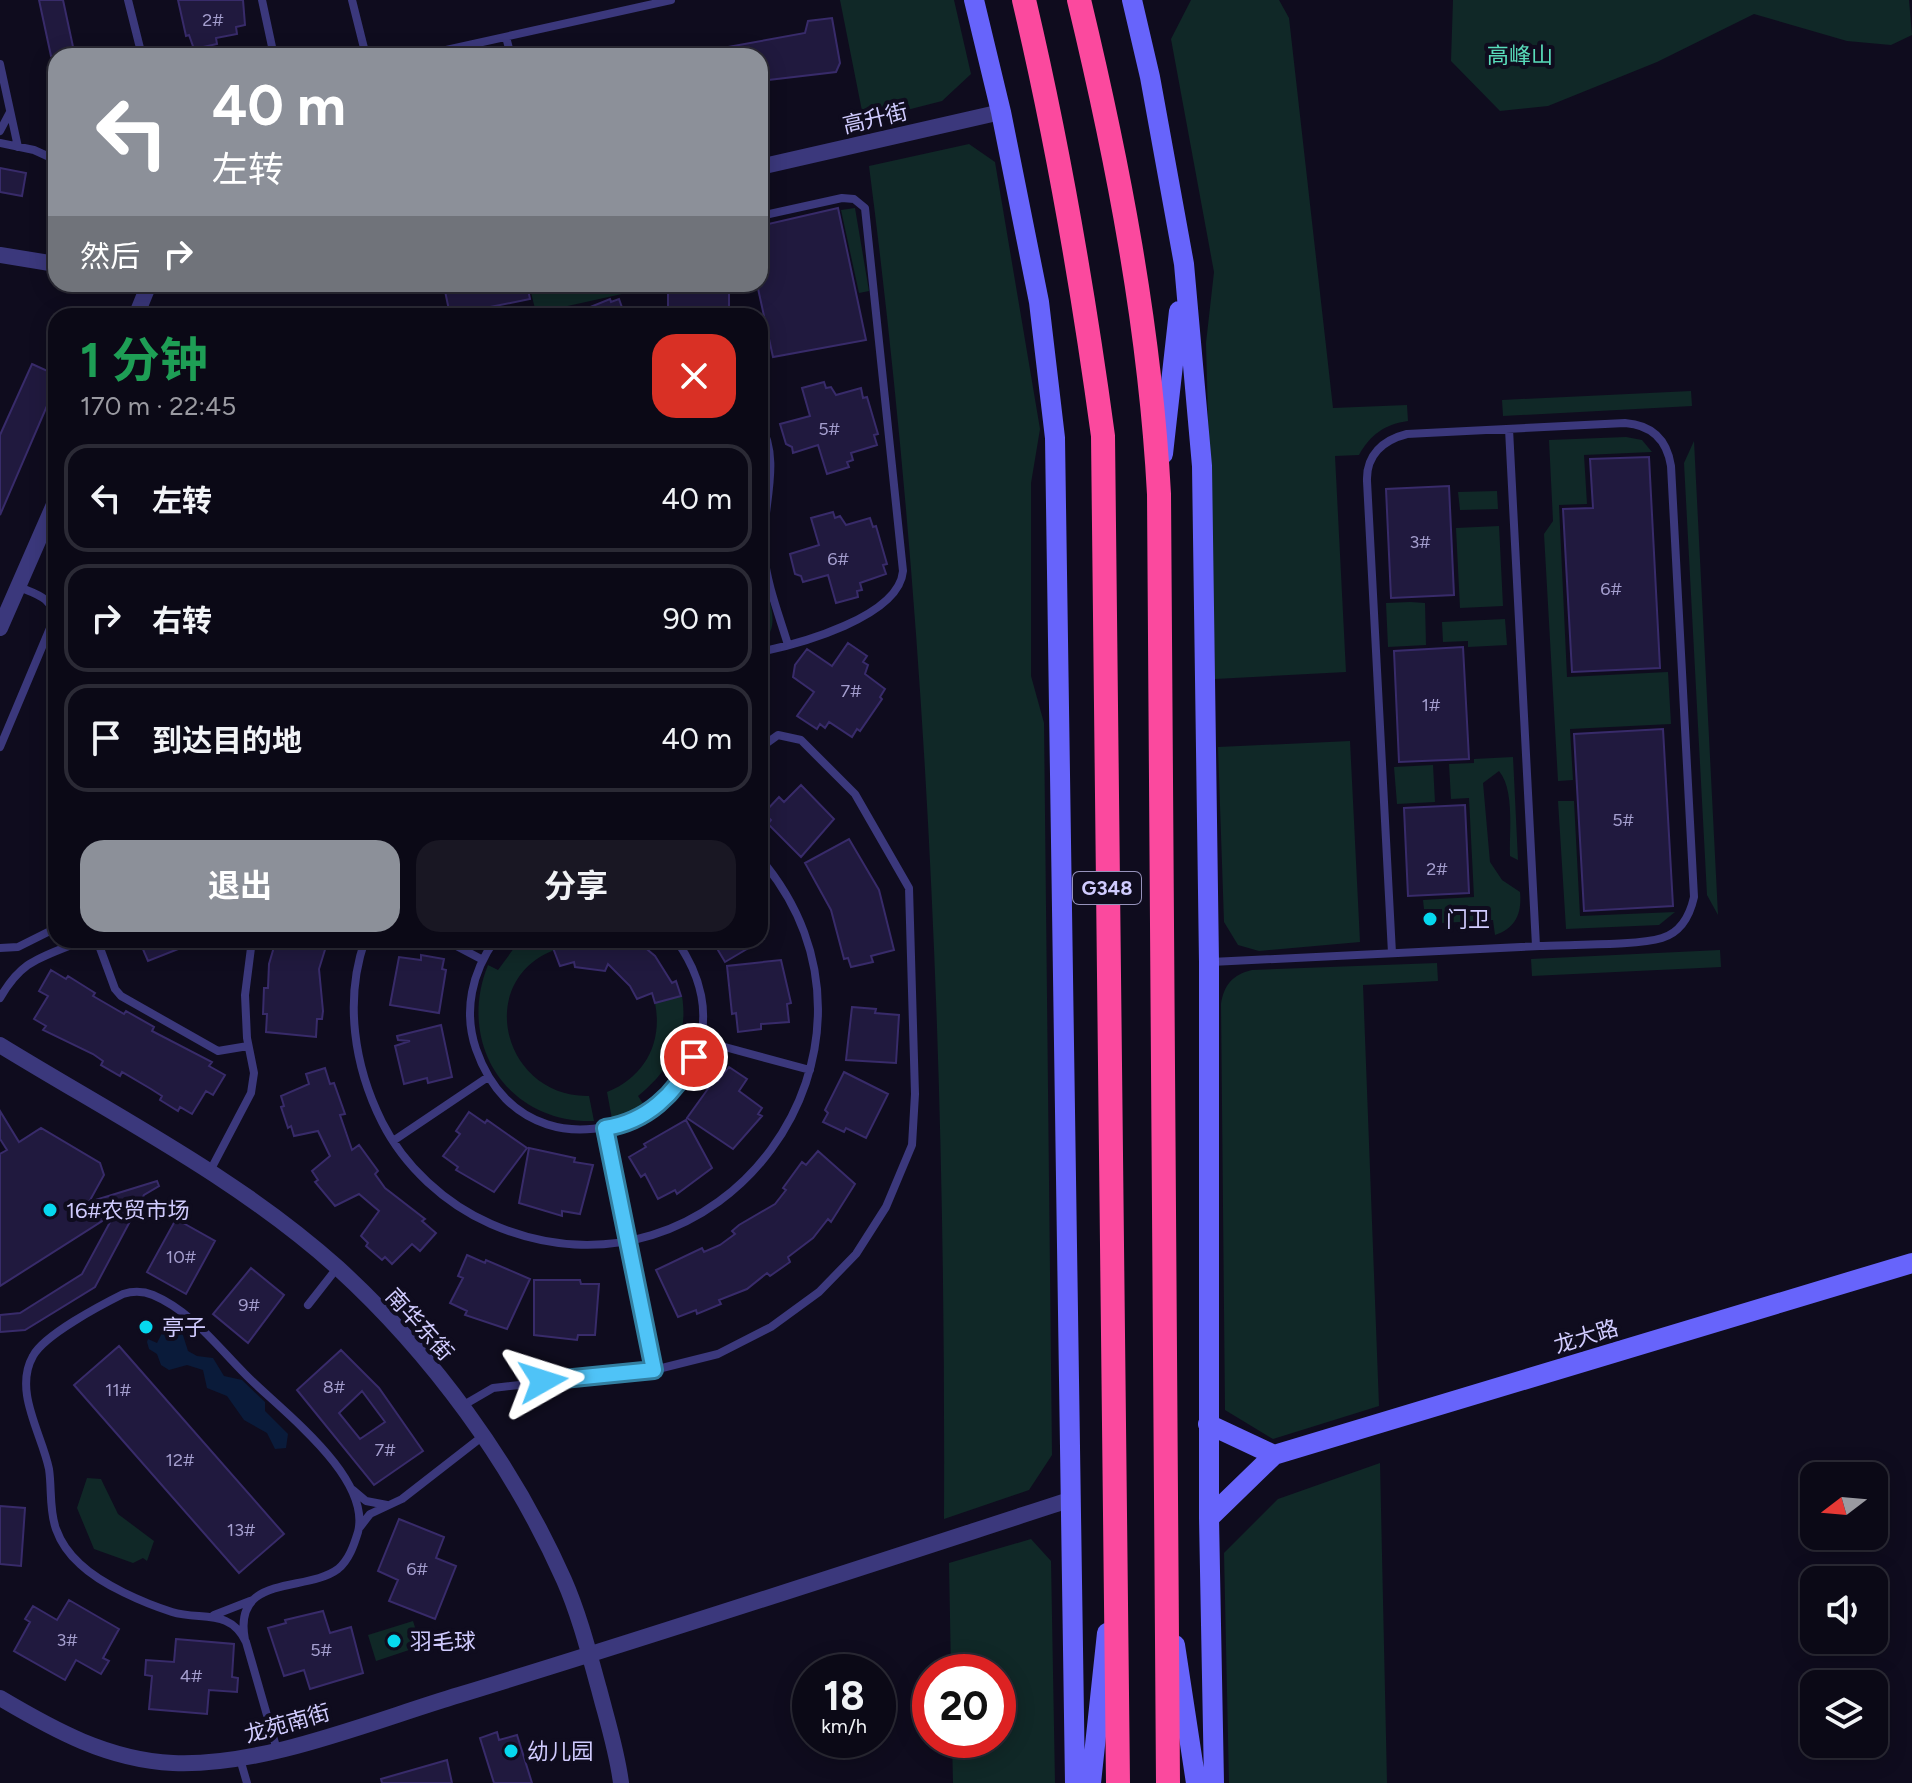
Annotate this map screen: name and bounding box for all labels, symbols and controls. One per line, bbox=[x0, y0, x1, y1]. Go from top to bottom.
house number: 2# bbox=[202, 9, 224, 31]
park label: 高峰山 bbox=[1487, 42, 1553, 69]
text: 40 m bbox=[212, 72, 346, 139]
icon: left bbox=[80, 80, 184, 184]
street label: 高升街 bbox=[840, 98, 910, 139]
text: 左转 bbox=[212, 148, 284, 191]
icon: right bbox=[156, 232, 200, 276]
text: 然后 bbox=[80, 238, 140, 275]
text: 1 分钟 bbox=[80, 331, 208, 389]
button: close bbox=[652, 334, 736, 418]
text: 170 m · 22:45 bbox=[80, 390, 236, 422]
house number: 5# bbox=[818, 418, 841, 440]
icon: left bbox=[84, 476, 128, 520]
text: 40 m bbox=[661, 480, 732, 517]
text: 左转 bbox=[152, 482, 212, 519]
house number: 3# bbox=[1409, 531, 1431, 553]
house number: 6# bbox=[827, 548, 849, 570]
house number: 6# bbox=[1600, 578, 1622, 600]
icon: right bbox=[84, 596, 128, 640]
text: 90 m bbox=[663, 600, 732, 637]
text: 右转 bbox=[152, 602, 212, 639]
house number: 7# bbox=[841, 680, 862, 702]
house number: 1# bbox=[1422, 694, 1441, 716]
icon: arrive bbox=[84, 716, 128, 760]
text: 40 m bbox=[661, 720, 732, 757]
text: 到达目的地 bbox=[152, 722, 302, 759]
house number: 5# bbox=[1612, 809, 1635, 831]
button: 退出 bbox=[80, 840, 400, 932]
button: 分享 bbox=[416, 840, 736, 932]
house number: 2# bbox=[1426, 858, 1448, 880]
road number: G348 bbox=[1073, 872, 1141, 904]
place label: 门卫 bbox=[1446, 906, 1490, 933]
marker: 门卫 bbox=[1421, 910, 1439, 928]
pin bbox=[660, 1023, 728, 1091]
icon: arrive bbox=[672, 1035, 716, 1079]
place label: 16#农贸市场 bbox=[66, 1197, 189, 1224]
marker: 16#农贸市场 bbox=[41, 1201, 59, 1219]
house number: 10# bbox=[166, 1246, 197, 1268]
street label: 南华东街 bbox=[380, 1283, 459, 1366]
house number: 9# bbox=[238, 1294, 260, 1316]
place label: 亭子 bbox=[162, 1314, 206, 1341]
street label: 龙大路 bbox=[1551, 1314, 1622, 1359]
marker: 亭子 bbox=[137, 1318, 155, 1336]
position arrow bbox=[501, 1339, 585, 1423]
house number: 8# bbox=[323, 1376, 346, 1398]
house number: 11# bbox=[105, 1379, 132, 1401]
house number: 7# bbox=[375, 1439, 396, 1461]
house number: 12# bbox=[166, 1449, 195, 1471]
north arrow bbox=[1800, 1462, 1888, 1550]
map controls bbox=[1800, 1462, 1888, 1758]
house number: 13# bbox=[227, 1519, 256, 1541]
house number: 6# bbox=[406, 1558, 428, 1580]
button: sound bbox=[1800, 1566, 1888, 1654]
place label: 羽毛球 bbox=[410, 1628, 476, 1655]
house number: 3# bbox=[56, 1629, 78, 1651]
marker: 羽毛球 bbox=[385, 1632, 403, 1650]
house number: 5# bbox=[310, 1639, 333, 1661]
speed limit sign: 20 bbox=[912, 1654, 1016, 1758]
house number: 4# bbox=[180, 1665, 203, 1687]
button: layers bbox=[1800, 1670, 1888, 1758]
text: 18 bbox=[823, 1672, 865, 1720]
street label: 龙苑南街 bbox=[241, 1698, 333, 1749]
text: km/h bbox=[821, 1714, 867, 1738]
place label: 幼儿园 bbox=[527, 1738, 593, 1765]
marker: 幼儿园 bbox=[502, 1742, 520, 1760]

